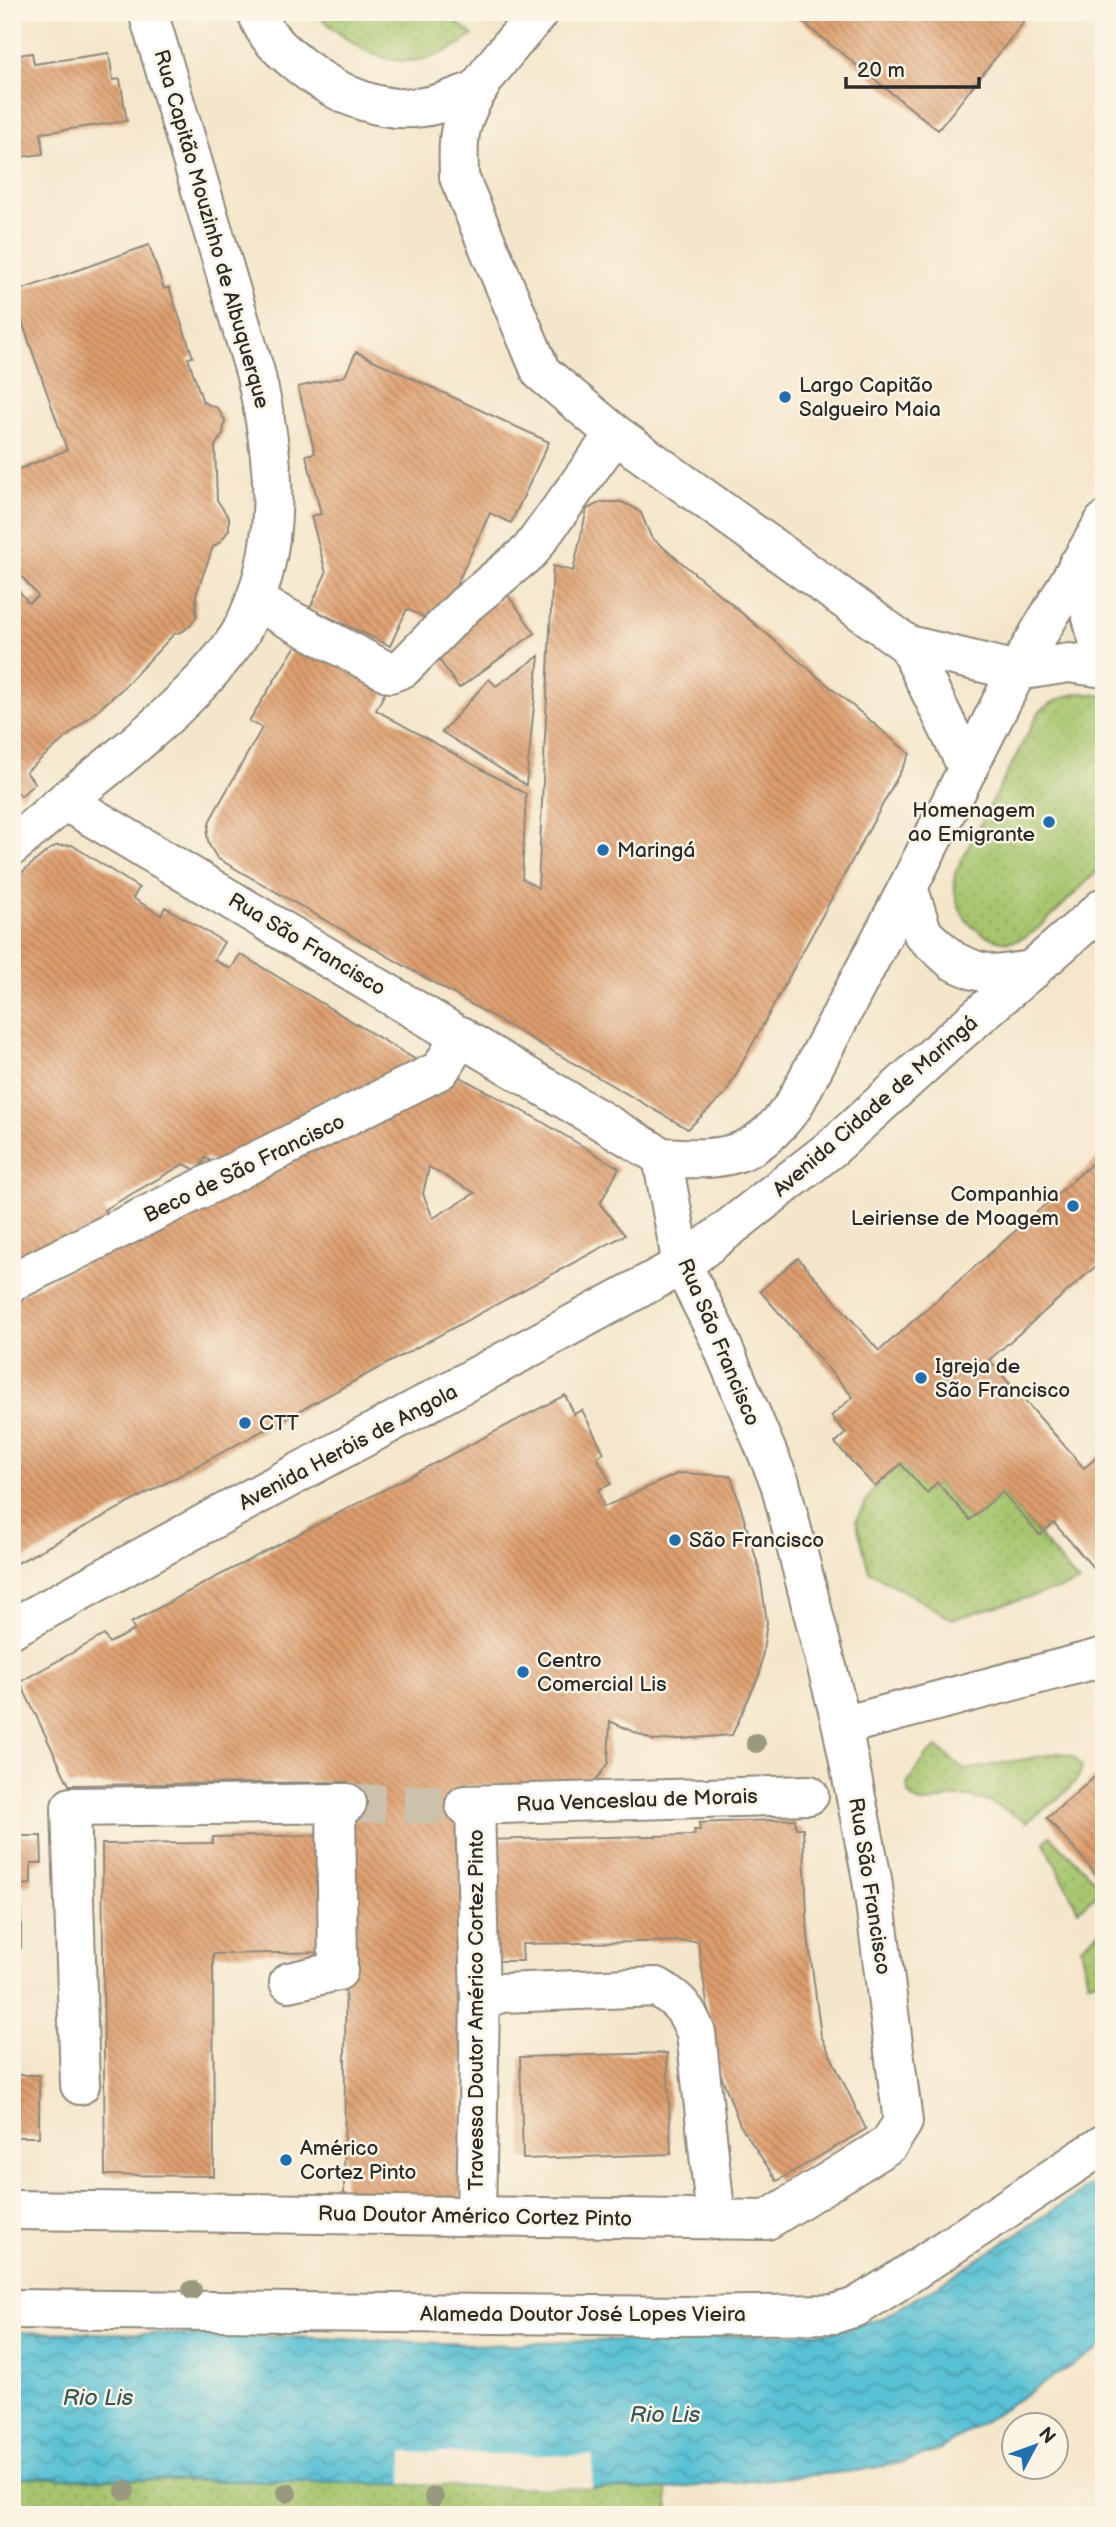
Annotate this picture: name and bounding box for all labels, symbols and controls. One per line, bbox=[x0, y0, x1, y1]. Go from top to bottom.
scale bar bbox=[846, 46, 979, 90]
street label: Rua Capitão Mouzinho de Albuquerque bbox=[148, 47, 275, 411]
text: 20 m bbox=[857, 58, 905, 83]
place label: Largo Capitão Salgueiro Maia bbox=[799, 373, 941, 422]
marker: Largo Capitão Salgueiro Maia bbox=[777, 389, 793, 405]
place label: Homenagem ao Emigrante bbox=[908, 798, 1035, 847]
marker: Homenagem ao Emigrante bbox=[1041, 814, 1057, 830]
place label: Maringá bbox=[617, 838, 695, 863]
marker: Maringá bbox=[595, 842, 611, 858]
street label: Rua São Francisco bbox=[224, 888, 390, 1001]
street label: Avenida Cidade de Maringá bbox=[768, 1011, 983, 1202]
street label: Beco de São Francisco bbox=[140, 1109, 349, 1228]
place label: Companhia Leiriense de Moagem bbox=[851, 1182, 1059, 1231]
marker: Companhia Leiriense de Moagem bbox=[1065, 1198, 1081, 1214]
street label: Rua São Francisco bbox=[672, 1255, 765, 1430]
place label: Igreja de São Francisco bbox=[935, 1354, 1070, 1403]
marker: Igreja de São Francisco bbox=[913, 1370, 929, 1386]
street label: Avenida Heróis de Angola bbox=[235, 1379, 462, 1516]
place label: CTT bbox=[259, 1411, 300, 1436]
marker: CTT bbox=[237, 1415, 253, 1431]
place label: São Francisco bbox=[689, 1528, 824, 1553]
marker: São Francisco bbox=[667, 1532, 683, 1548]
place label: Centro Comercial Lis bbox=[537, 1648, 667, 1697]
marker: Centro Comercial Lis bbox=[515, 1664, 531, 1680]
street label: Rua Venceslau de Morais bbox=[516, 1784, 758, 1817]
street label: Rua São Francisco bbox=[843, 1796, 896, 1977]
street label: Travessa Doutor Américo Cortez Pinto bbox=[464, 1829, 489, 2191]
place label: Américo Cortez Pinto bbox=[300, 2136, 416, 2185]
marker: Américo Cortez Pinto bbox=[278, 2152, 294, 2168]
street label: Rua Doutor Américo Cortez Pinto bbox=[318, 2201, 632, 2232]
street label: Alameda Doutor José Lopes Vieira bbox=[420, 2302, 746, 2327]
water label: Rio Lis bbox=[63, 2384, 134, 2412]
water label: Rio Lis bbox=[630, 2401, 701, 2429]
north arrow bbox=[1000, 2412, 1070, 2482]
text: N bbox=[1033, 2423, 1060, 2449]

